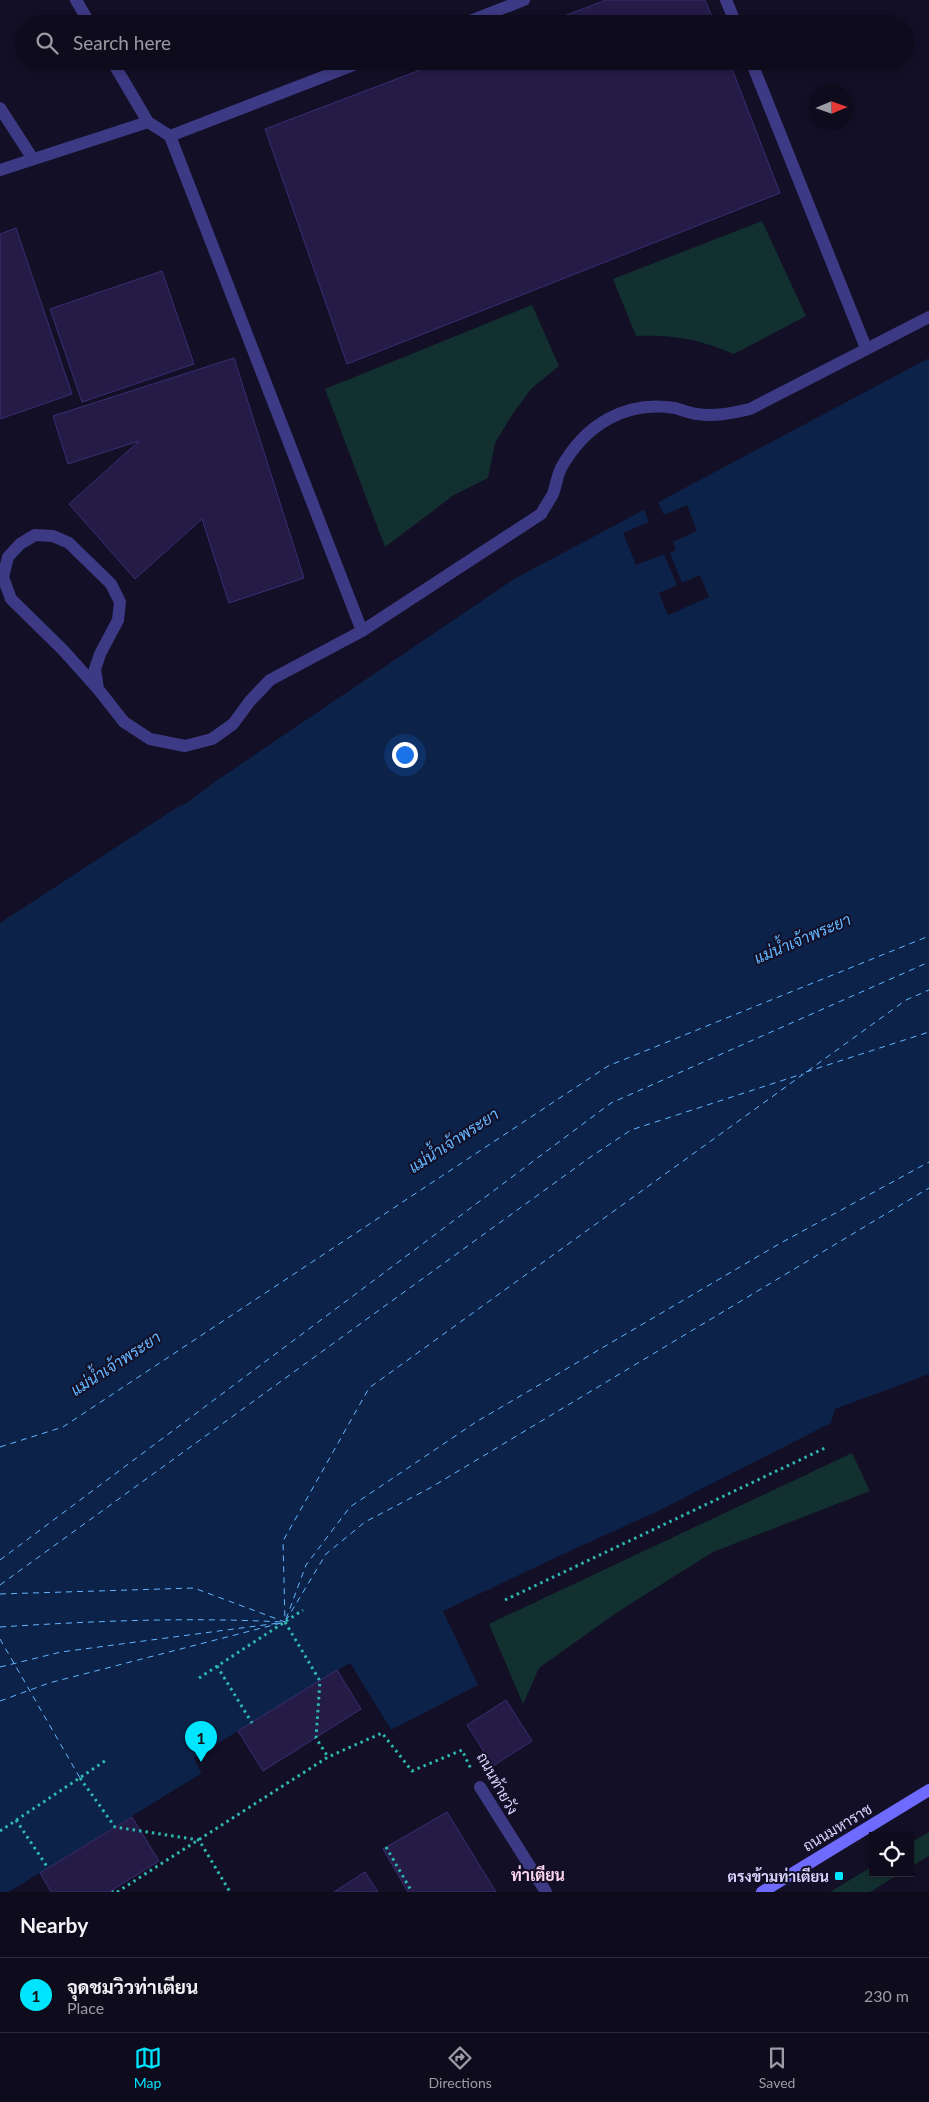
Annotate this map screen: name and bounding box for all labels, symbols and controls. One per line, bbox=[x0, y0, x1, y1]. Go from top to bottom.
search box bbox=[15, 15, 914, 70]
icon: search bbox=[33, 29, 61, 57]
text: Search here bbox=[73, 31, 171, 54]
north arrow bbox=[809, 85, 854, 130]
your location bbox=[392, 742, 418, 768]
water label: แม่น้ำเจ้าพระยา bbox=[749, 905, 854, 967]
water label: แม่น้ำเจ้าพระยา bbox=[402, 1100, 502, 1176]
water label: แม่น้ำเจ้าพระยา bbox=[64, 1323, 164, 1399]
pin: 1 bbox=[185, 1721, 217, 1762]
street label: ถนนท้ายวัง bbox=[474, 1749, 522, 1817]
street label: ถนนมหาราช bbox=[799, 1799, 875, 1855]
map controls bbox=[869, 1832, 914, 1877]
button: locate bbox=[869, 1832, 914, 1877]
district label: ท่าเตียน bbox=[511, 1865, 565, 1884]
place label: ตรงข้ามท่าเตียน bbox=[728, 1867, 829, 1885]
marker: ตรงข้ามท่าเตียน bbox=[833, 1870, 845, 1882]
text: Nearby bbox=[20, 1912, 88, 1937]
text: จุดชมวิวท่าเตียน bbox=[67, 1975, 198, 1998]
text: 1 bbox=[31, 1986, 41, 2005]
text: 230 m bbox=[864, 1986, 909, 2005]
text: Place bbox=[67, 1998, 104, 2017]
tab: Map bbox=[134, 2044, 162, 2091]
tab: Directions bbox=[429, 2044, 492, 2091]
tab: Saved bbox=[759, 2044, 795, 2091]

